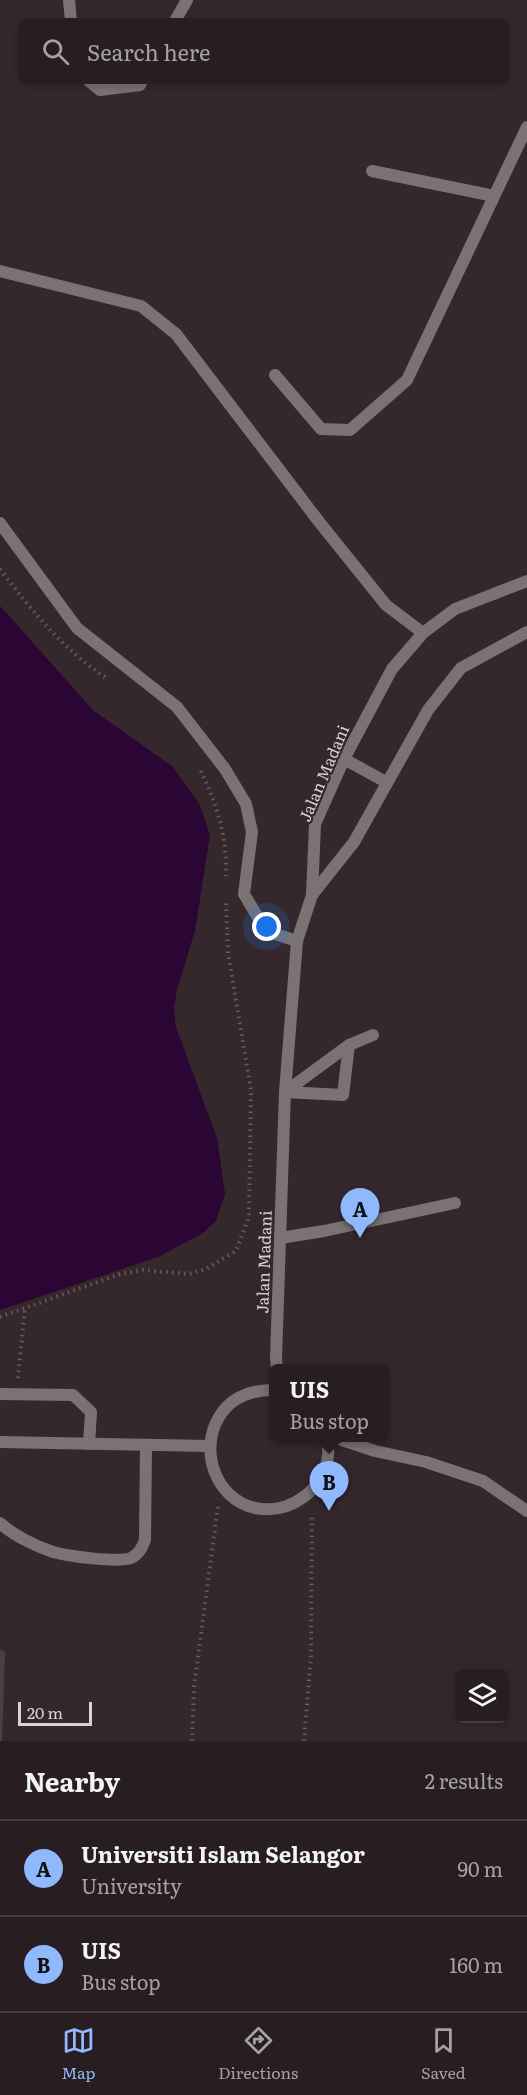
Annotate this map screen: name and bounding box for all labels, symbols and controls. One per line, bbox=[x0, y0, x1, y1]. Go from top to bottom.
search box bbox=[18, 18, 509, 84]
icon: search bbox=[39, 35, 72, 68]
text: Search here bbox=[87, 35, 210, 68]
street label: Jalan Madani bbox=[292, 721, 354, 825]
your location bbox=[252, 912, 281, 941]
pin: A bbox=[340, 1188, 380, 1238]
street label: Jalan Madani bbox=[249, 1210, 277, 1314]
popup bbox=[269, 1364, 389, 1442]
text: UIS bbox=[289, 1372, 329, 1405]
text: Bus stop bbox=[289, 1405, 369, 1435]
pin: B bbox=[310, 1462, 348, 1511]
map controls bbox=[455, 1669, 509, 1723]
button: layers bbox=[455, 1669, 509, 1723]
scale bar bbox=[18, 1699, 92, 1726]
text: 20 m bbox=[27, 1700, 63, 1724]
text: Nearby bbox=[24, 1761, 120, 1800]
text: 2 results bbox=[425, 1765, 503, 1795]
text: Universiti Islam Selangor bbox=[81, 1837, 365, 1870]
text: A bbox=[36, 1853, 51, 1883]
text: 90 m bbox=[458, 1853, 503, 1883]
text: University bbox=[81, 1870, 182, 1900]
text: UIS bbox=[81, 1933, 121, 1966]
text: B bbox=[37, 1949, 50, 1979]
text: 160 m bbox=[449, 1949, 503, 1979]
text: Bus stop bbox=[81, 1966, 161, 1996]
tab: Map bbox=[61, 2024, 95, 2084]
tab: Directions bbox=[218, 2024, 298, 2084]
tab: Saved bbox=[421, 2024, 466, 2084]

